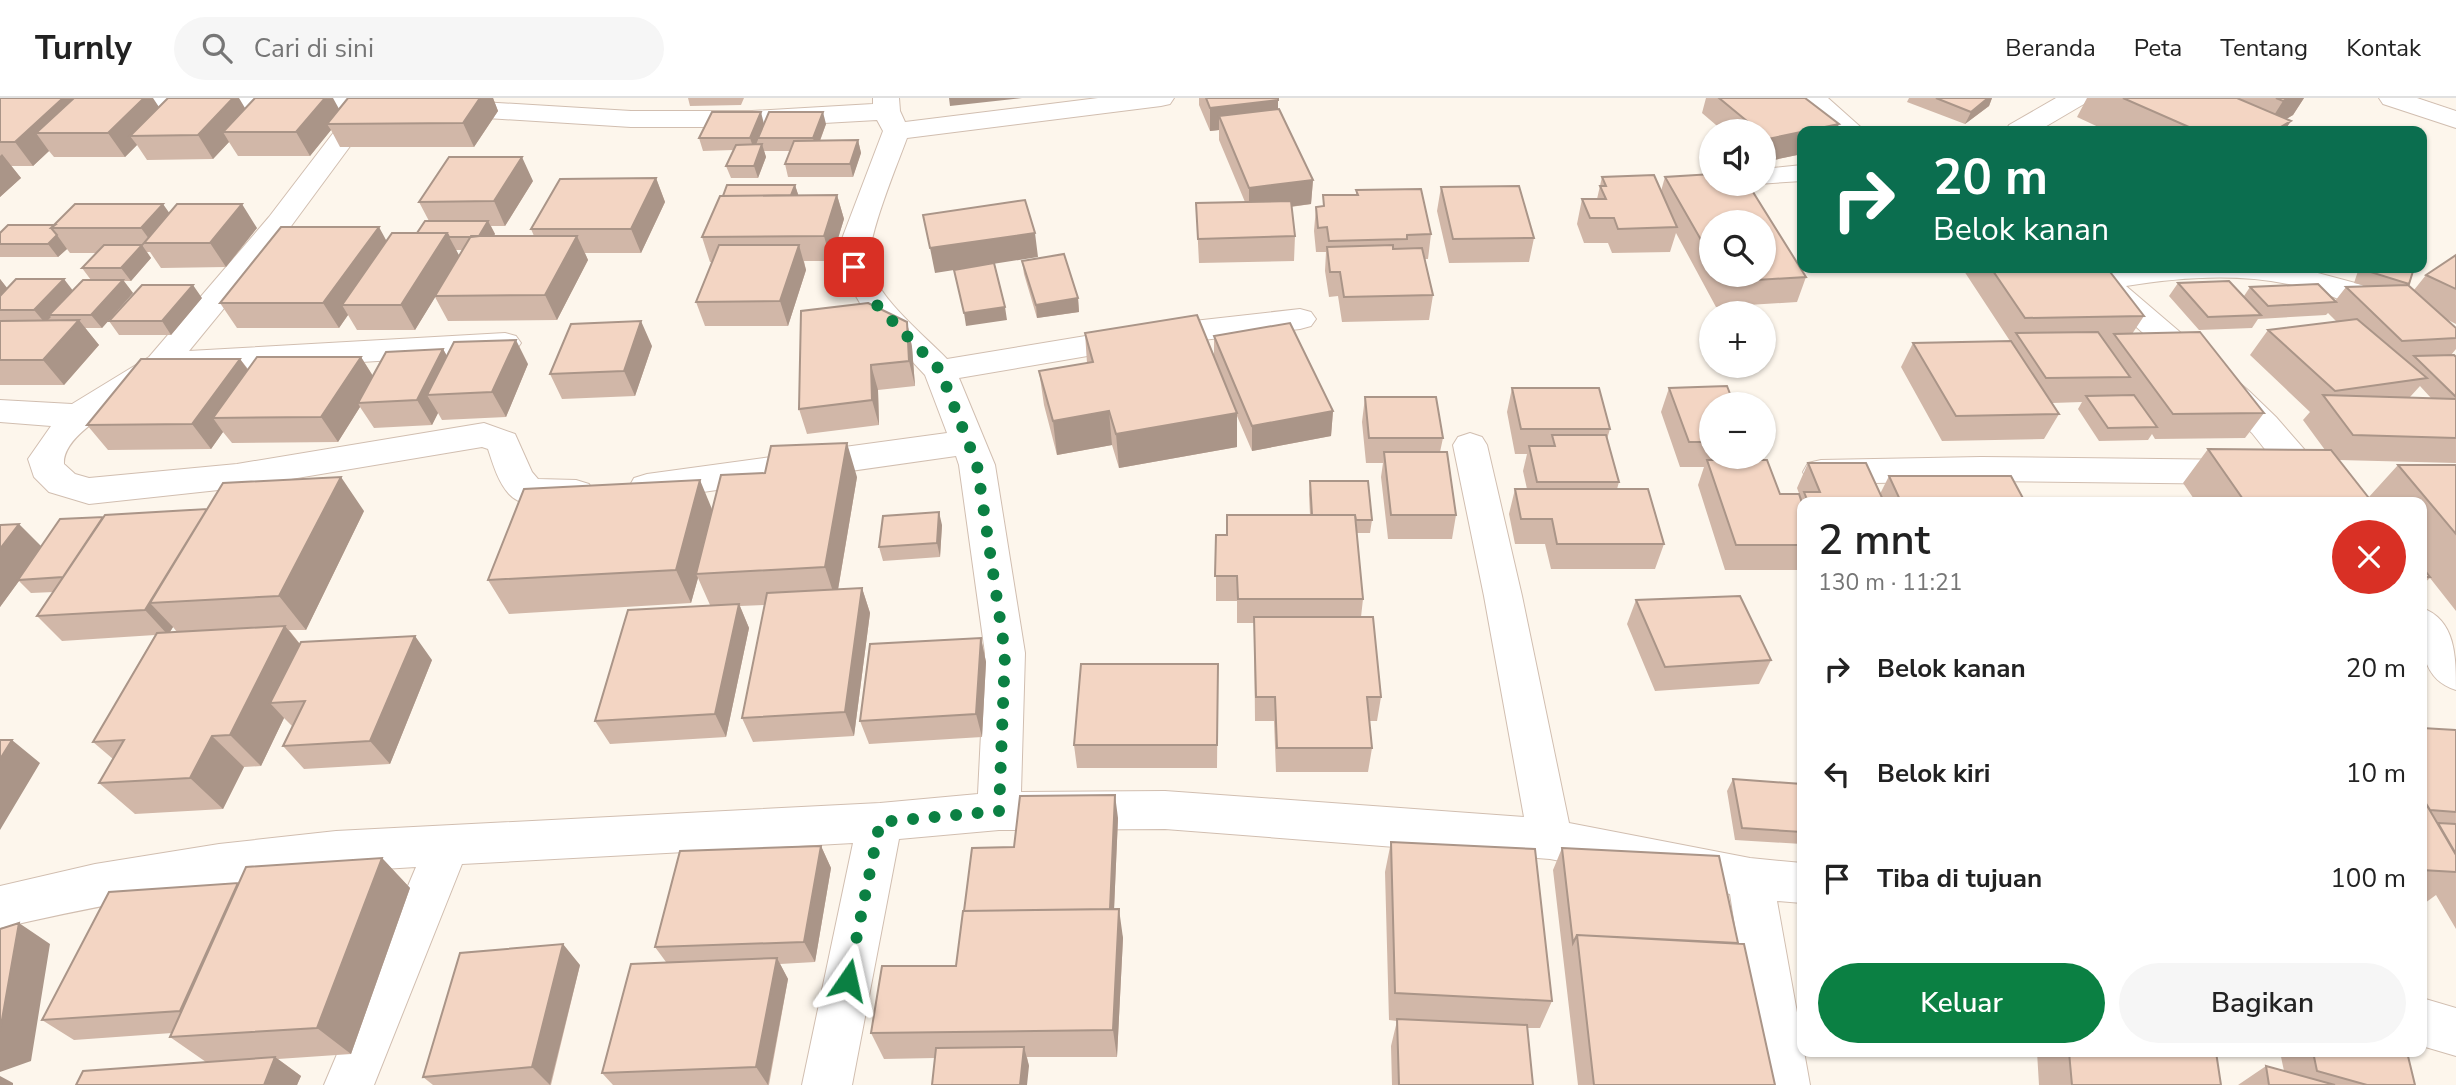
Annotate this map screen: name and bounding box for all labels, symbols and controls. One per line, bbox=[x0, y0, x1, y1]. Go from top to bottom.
search box bbox=[174, 17, 664, 80]
text: Turnly bbox=[35, 26, 132, 71]
icon: search bbox=[198, 29, 236, 67]
text: Cari di sini bbox=[254, 31, 374, 66]
text: Beranda bbox=[2005, 32, 2096, 64]
text: Peta bbox=[2134, 32, 2182, 64]
text: Tentang bbox=[2220, 32, 2308, 64]
text: Kontak bbox=[2346, 32, 2421, 64]
map controls bbox=[1699, 119, 1776, 469]
button: sound bbox=[1699, 119, 1776, 196]
text: 20 m bbox=[1933, 144, 2048, 211]
icon: right bbox=[1818, 154, 1909, 245]
text: Belok kanan bbox=[1933, 208, 2109, 251]
button: search bbox=[1699, 210, 1776, 287]
pin bbox=[824, 237, 884, 297]
icon: arrive bbox=[835, 248, 873, 286]
button: + bbox=[1699, 301, 1776, 378]
button: − bbox=[1699, 392, 1776, 469]
text: 2 mnt bbox=[1818, 512, 1930, 569]
button: close bbox=[2332, 520, 2406, 594]
text: 130 m · 11:21 bbox=[1818, 567, 1963, 598]
icon: right bbox=[1818, 650, 1856, 688]
text: Belok kanan bbox=[1877, 651, 2026, 686]
text: 20 m bbox=[2346, 651, 2406, 686]
icon: left bbox=[1818, 755, 1856, 793]
text: Belok kiri bbox=[1877, 756, 1990, 791]
text: 10 m bbox=[2346, 756, 2406, 791]
icon: arrive bbox=[1818, 860, 1856, 898]
text: Tiba di tujuan bbox=[1877, 861, 2042, 896]
text: 100 m bbox=[2330, 861, 2406, 896]
position arrow bbox=[811, 943, 885, 1017]
button: Keluar bbox=[1818, 963, 2105, 1043]
button: Bagikan bbox=[2119, 963, 2406, 1043]

